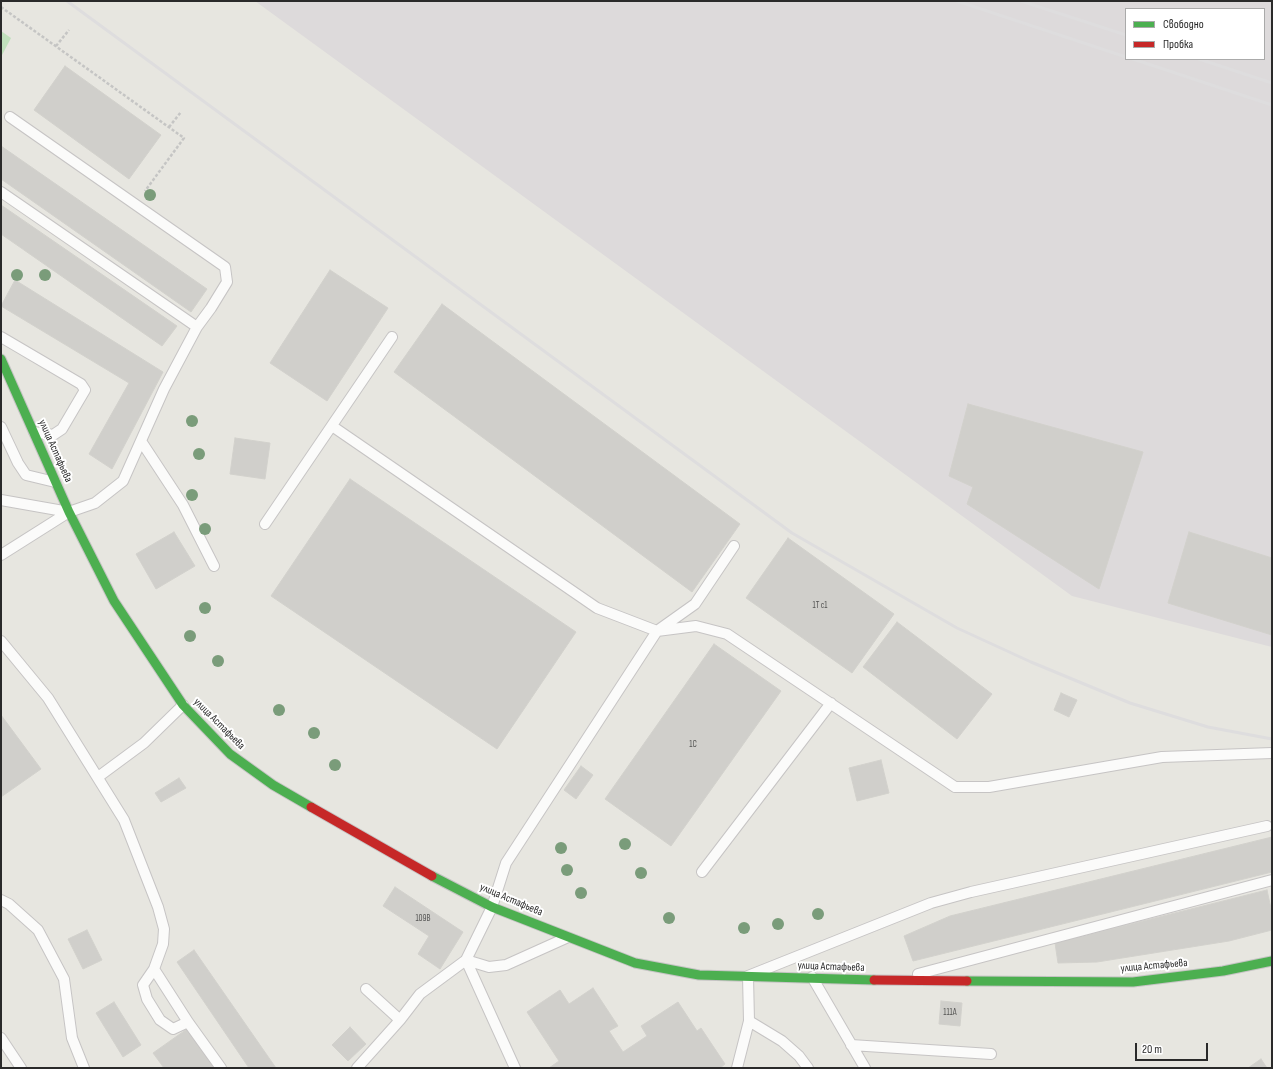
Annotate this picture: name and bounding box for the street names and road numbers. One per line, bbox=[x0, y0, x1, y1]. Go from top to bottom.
street label: улица Астафьева bbox=[35, 418, 75, 484]
street label: улица Астафьева bbox=[191, 696, 247, 752]
street label: улица Астафьева bbox=[478, 881, 544, 919]
street label: улица Астафьева bbox=[1120, 957, 1188, 975]
street label: улица Астафьева bbox=[797, 959, 865, 975]

